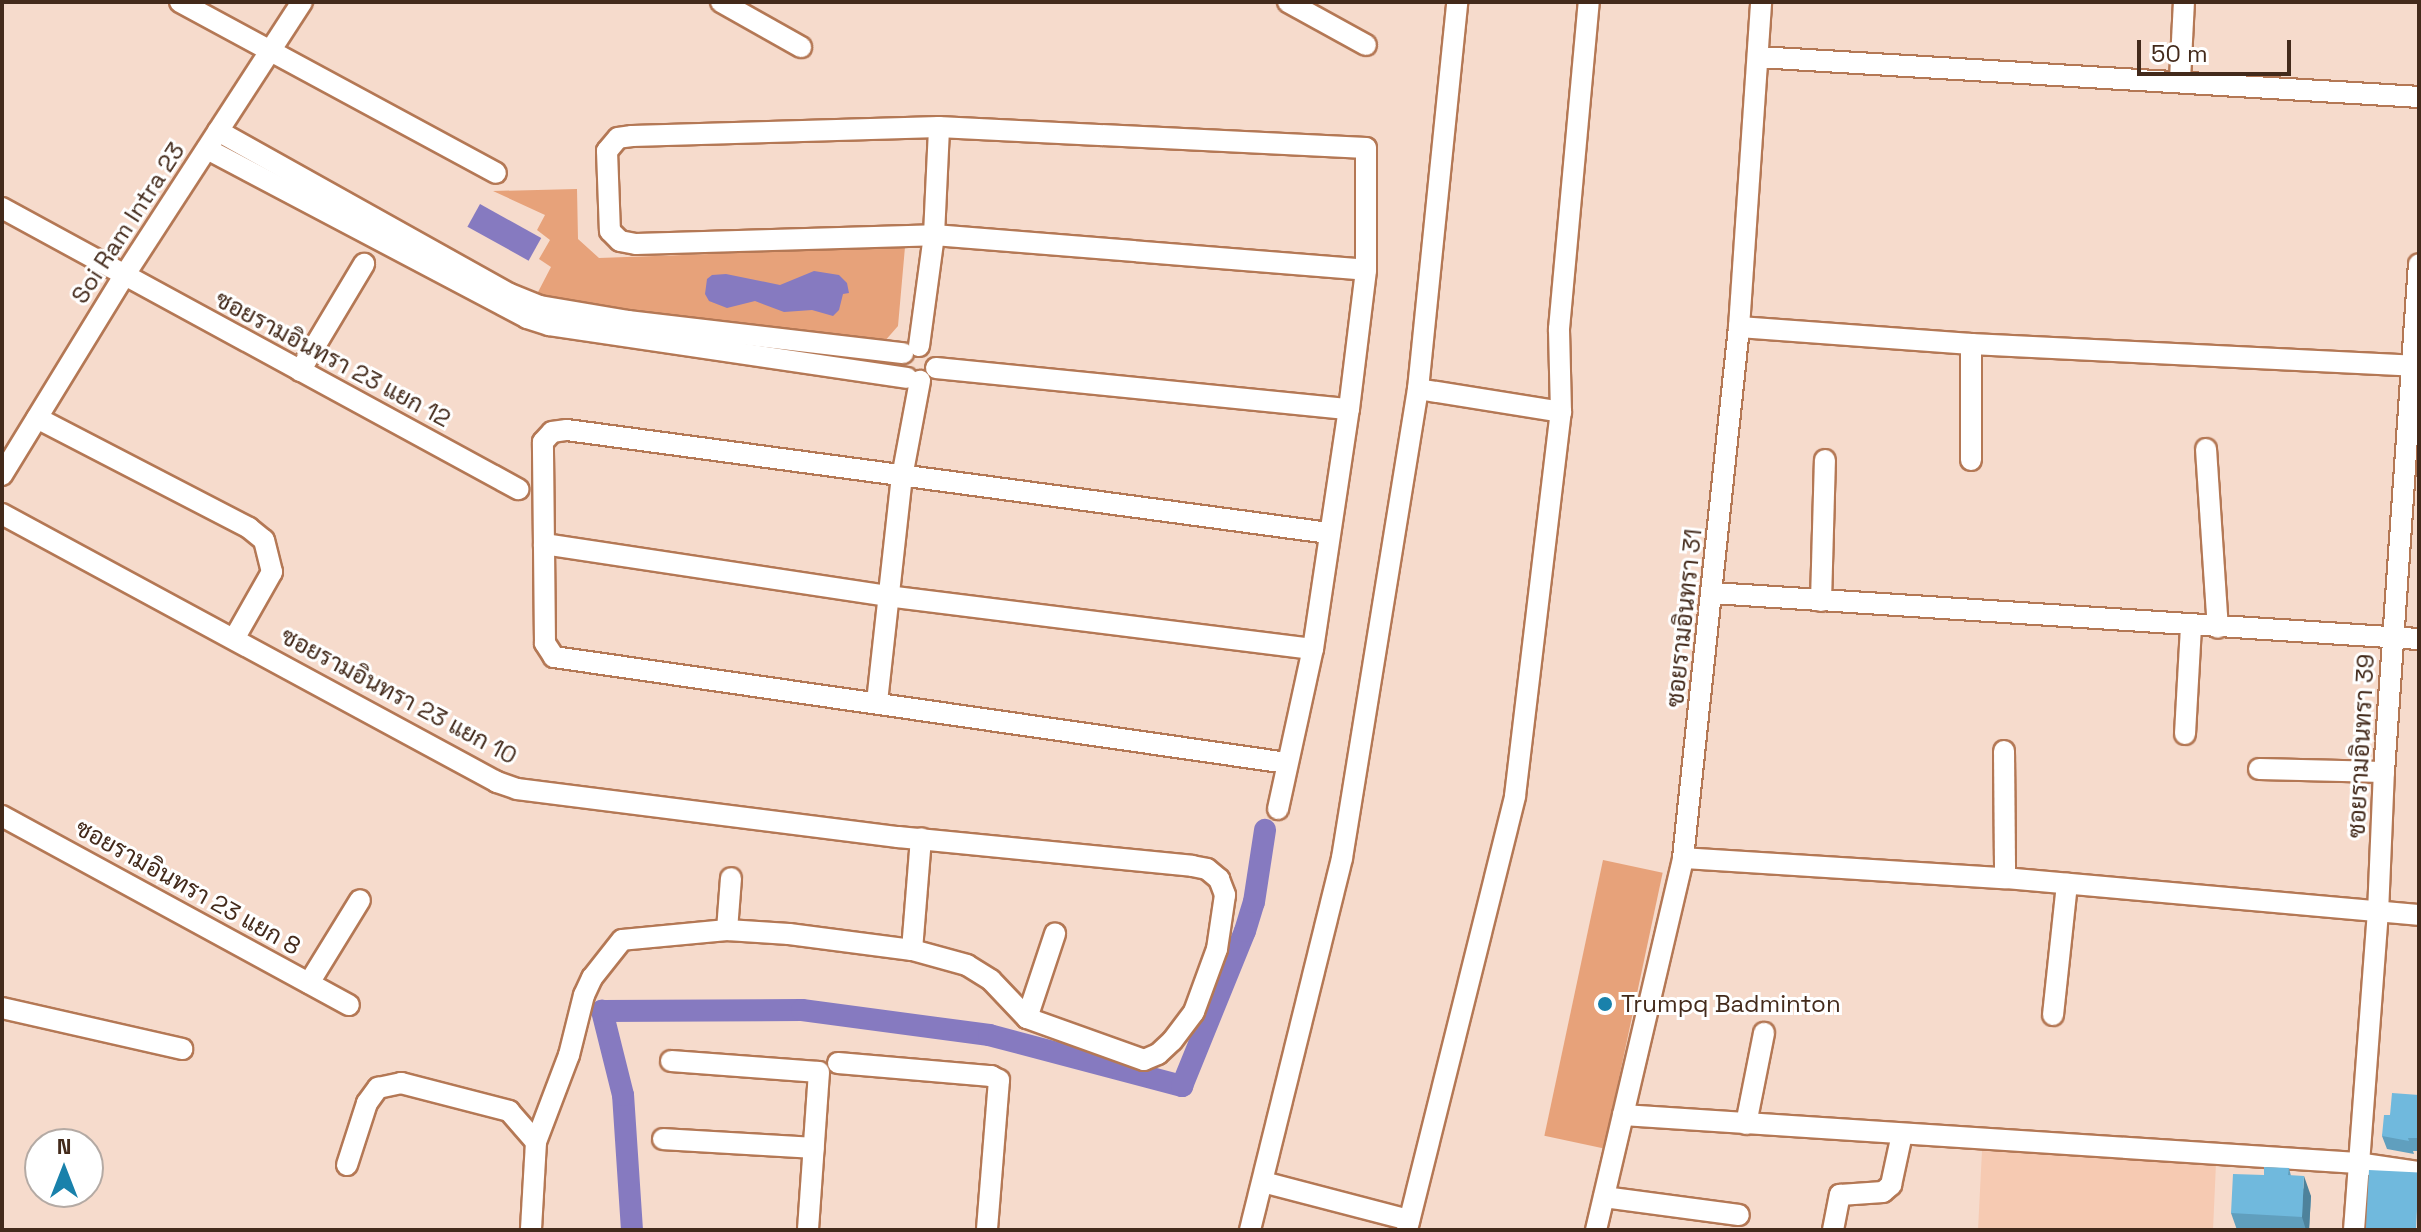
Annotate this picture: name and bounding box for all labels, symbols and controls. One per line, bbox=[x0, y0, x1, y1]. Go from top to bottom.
scale bar bbox=[2141, 24, 2295, 74]
text: 50 m bbox=[2151, 38, 2208, 69]
street label: Soi Ram Intra 23 bbox=[65, 137, 191, 309]
street label: ซอยรามอินทรา 23 แยก 12 bbox=[210, 285, 456, 433]
street label: ซอยรามอินทรา 31 bbox=[1660, 527, 1708, 709]
street label: ซอยรามอินทรา 23 แยก 10 bbox=[276, 621, 522, 771]
street label: ซอยรามอินทรา 39 bbox=[2342, 653, 2380, 839]
street label: ซอยรามอินทรา 23 แยก 8 bbox=[70, 813, 306, 961]
place label: Trumpq Badminton bbox=[1621, 990, 1841, 1018]
marker: Trumpq Badminton bbox=[1596, 995, 1614, 1013]
north arrow bbox=[24, 1128, 104, 1208]
text: N bbox=[57, 1132, 71, 1160]

